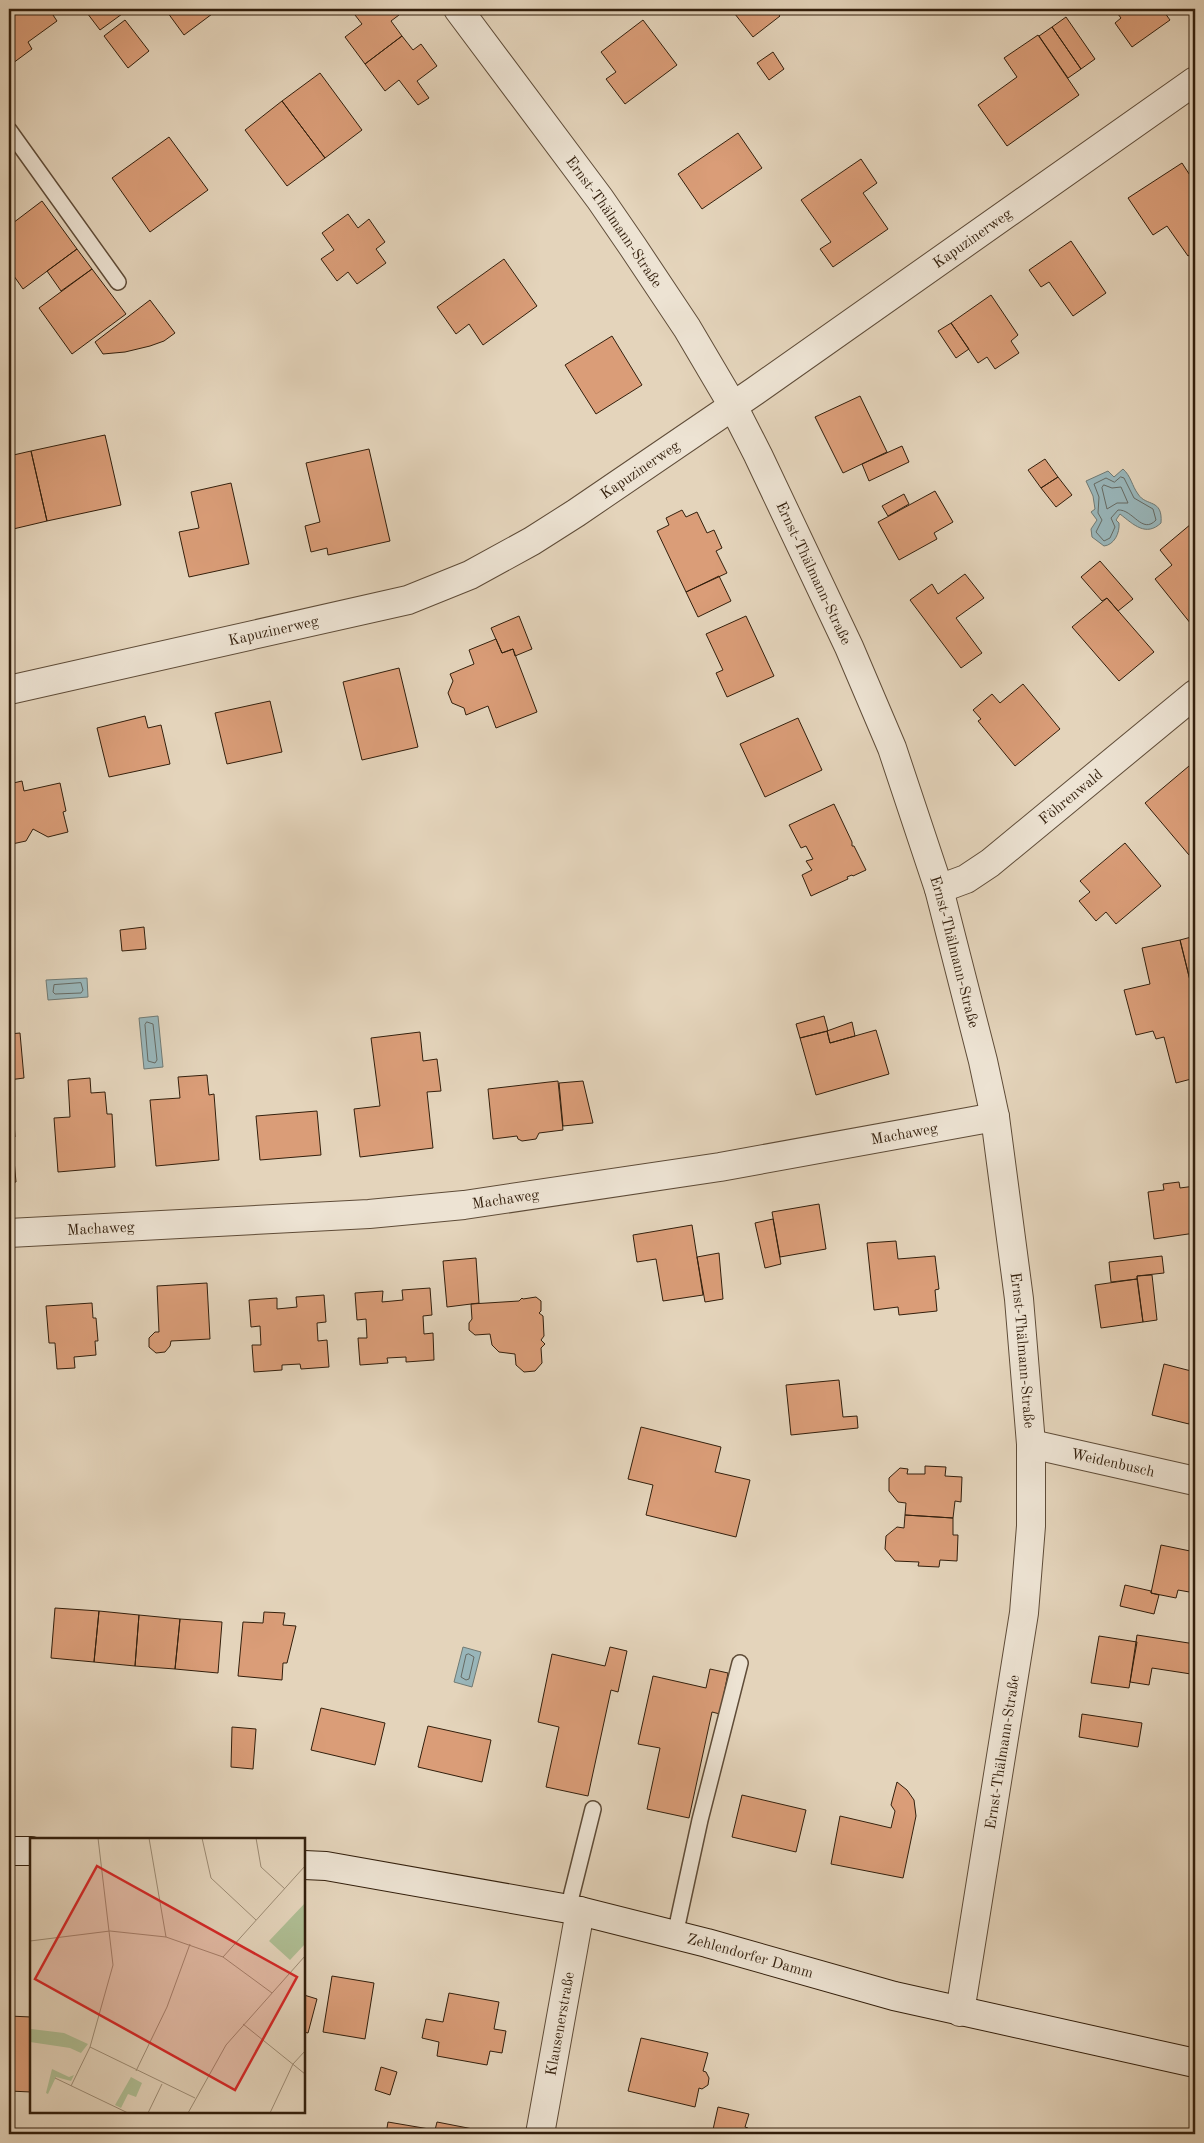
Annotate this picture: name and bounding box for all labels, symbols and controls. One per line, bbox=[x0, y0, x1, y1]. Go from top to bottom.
street label: Ernst-Thälmann-Straße bbox=[562, 154, 664, 291]
street label: Kapuzinerweg bbox=[931, 207, 1015, 272]
street label: Kapuzinerweg bbox=[598, 439, 683, 503]
street label: Ernst-Thälmann-Straße bbox=[772, 500, 853, 648]
street label: Kapuzinerweg bbox=[227, 614, 320, 649]
street label: Föhrenwald bbox=[1037, 767, 1106, 828]
street label: Ernst-Thälmann-Straße bbox=[926, 874, 980, 1030]
street label: Machaweg bbox=[870, 1122, 939, 1148]
street label: Machaweg bbox=[471, 1188, 540, 1213]
street label: Machaweg bbox=[67, 1220, 135, 1239]
street label: Ernst-Thälmann-Straße bbox=[1007, 1272, 1036, 1429]
street label: Weidenbusch bbox=[1069, 1447, 1156, 1481]
street label: Ernst-Thälmann-Straße bbox=[984, 1674, 1023, 1831]
inset map bbox=[30, 1838, 305, 2113]
street label: Zehlendorfer Damm bbox=[685, 1932, 815, 1982]
street label: Klausenerstraße bbox=[545, 1971, 578, 2077]

